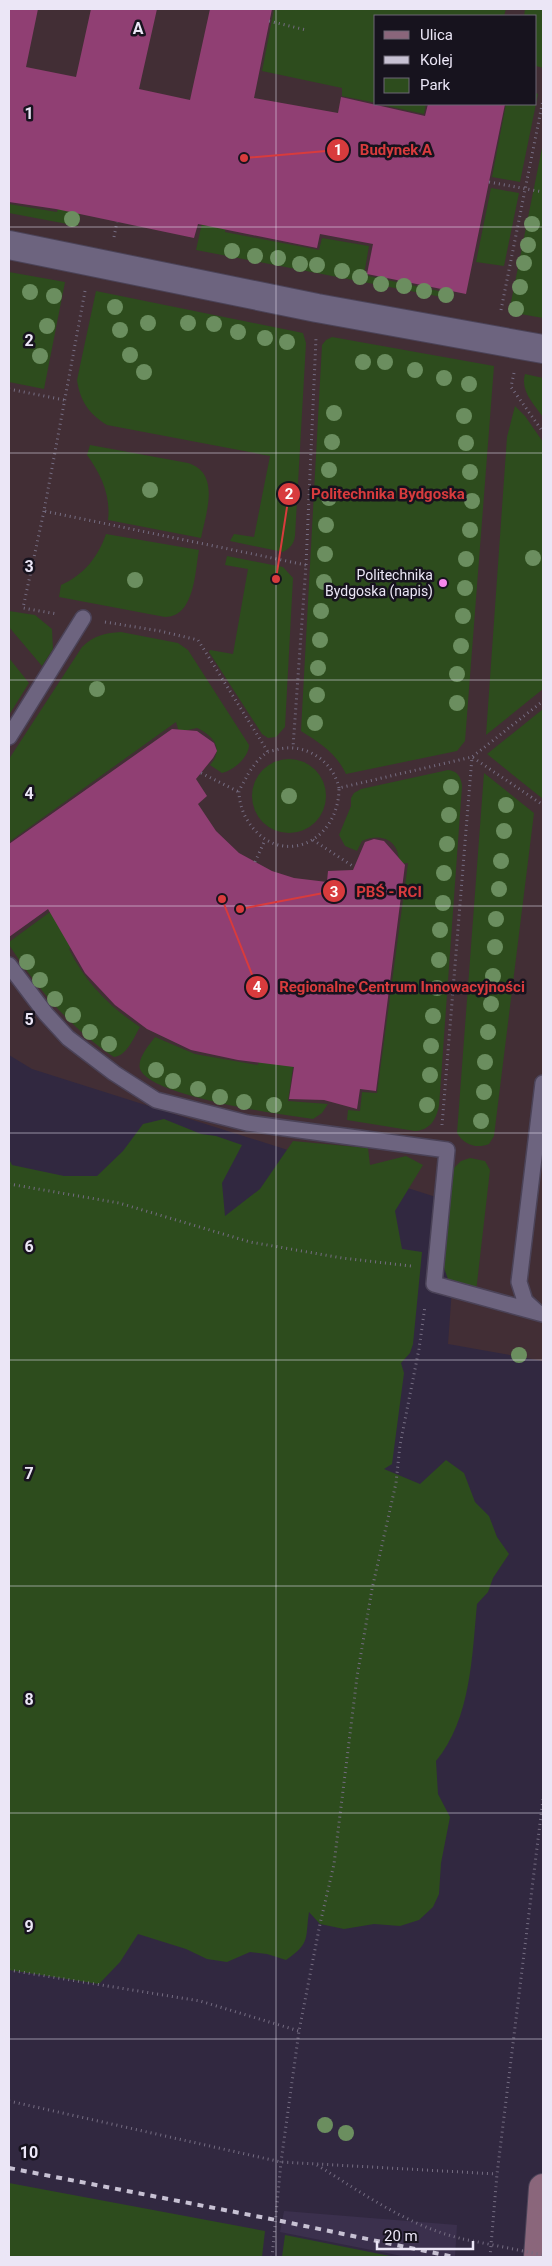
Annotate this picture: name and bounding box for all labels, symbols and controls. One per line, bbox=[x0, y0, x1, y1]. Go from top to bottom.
legend bbox=[374, 15, 537, 105]
text: A bbox=[133, 19, 144, 38]
text: Ulica bbox=[420, 26, 453, 44]
text: Kolej bbox=[420, 51, 453, 69]
text: Park bbox=[420, 76, 451, 94]
text: 1 bbox=[24, 104, 34, 123]
callout: Budynek A bbox=[325, 135, 443, 165]
text: 1 bbox=[334, 141, 342, 159]
text: Budynek A bbox=[360, 141, 433, 159]
text: 2 bbox=[24, 331, 34, 350]
callout: Politechnika Bydgoska bbox=[276, 479, 475, 509]
text: 2 bbox=[285, 485, 294, 503]
text: Politechnika Bydgoska bbox=[311, 485, 465, 503]
text: 3 bbox=[24, 557, 34, 576]
place label: Politechnika Bydgoska (napis) bbox=[325, 567, 433, 600]
marker: Politechnika Bydgoska (napis) bbox=[437, 577, 449, 589]
text: 4 bbox=[24, 784, 34, 803]
callout: PBŚ - RCI bbox=[321, 876, 432, 906]
text: 3 bbox=[330, 883, 338, 901]
text: PBŚ - RCI bbox=[356, 883, 422, 901]
callout: Regionalne Centrum Innowacyjności bbox=[244, 972, 535, 1002]
text: 4 bbox=[253, 978, 262, 996]
text: Regionalne Centrum Innowacyjności bbox=[279, 978, 525, 996]
text: 5 bbox=[24, 1010, 34, 1029]
text: 6 bbox=[24, 1237, 34, 1256]
text: 7 bbox=[24, 1464, 34, 1483]
text: 8 bbox=[24, 1690, 34, 1709]
text: 9 bbox=[24, 1917, 34, 1936]
text: 10 bbox=[20, 2143, 38, 2162]
scale bar bbox=[377, 2218, 473, 2250]
text: 20 m bbox=[384, 2227, 418, 2245]

